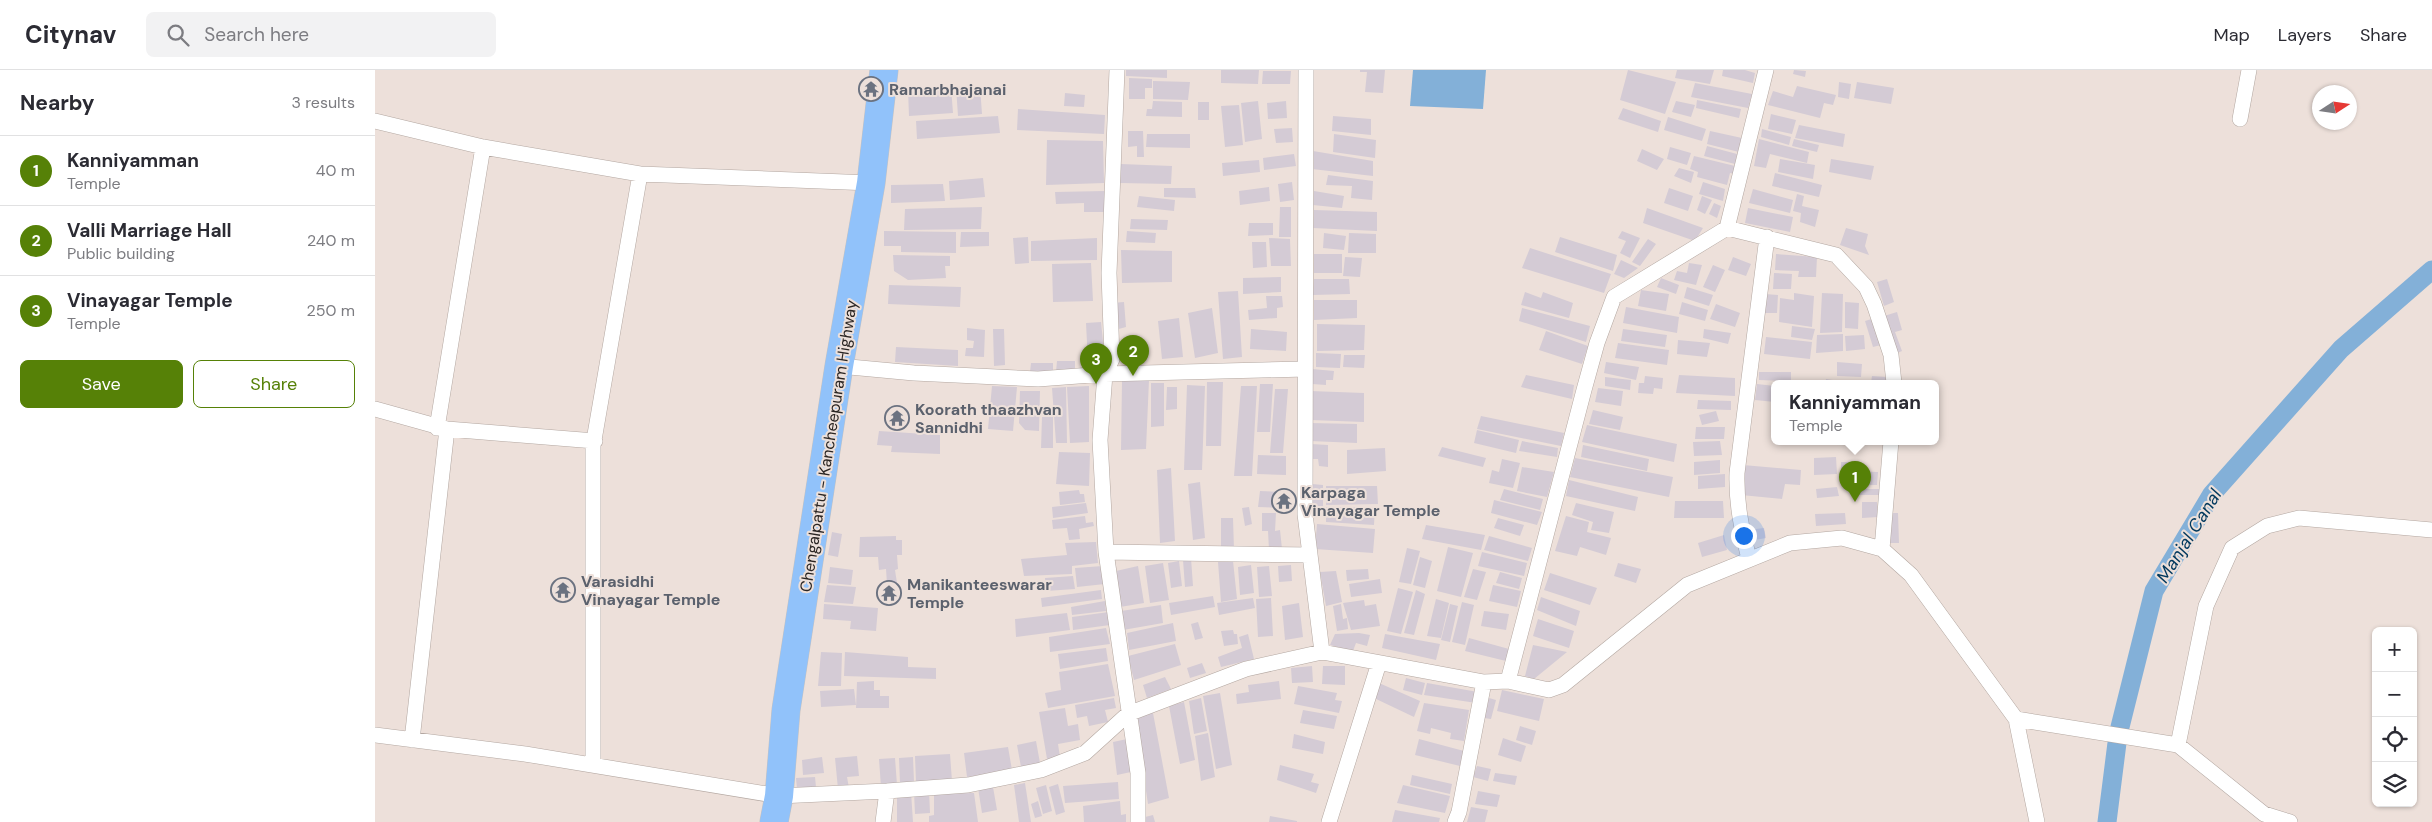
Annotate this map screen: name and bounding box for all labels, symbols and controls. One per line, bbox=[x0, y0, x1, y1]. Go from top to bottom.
search box bbox=[146, 12, 496, 57]
text: Citynav bbox=[25, 19, 116, 50]
icon: search bbox=[164, 21, 192, 49]
text: Search here bbox=[204, 22, 309, 47]
text: Map bbox=[2214, 23, 2250, 47]
text: Layers bbox=[2278, 23, 2332, 47]
text: Share bbox=[2360, 23, 2407, 47]
temple icon: Ramarbhajanai bbox=[858, 76, 884, 102]
place label: Ramarbhajanai bbox=[889, 79, 1006, 100]
north arrow bbox=[2312, 85, 2357, 130]
text: Nearby bbox=[20, 89, 94, 117]
text: 3 results bbox=[292, 92, 355, 113]
text: Kanniyamman bbox=[67, 148, 199, 173]
text: 1 bbox=[33, 160, 39, 181]
text: 40 m bbox=[316, 160, 355, 181]
text: Temple bbox=[67, 173, 121, 194]
text: Valli Marriage Hall bbox=[67, 218, 232, 243]
text: 2 bbox=[31, 230, 41, 251]
text: 240 m bbox=[307, 230, 355, 251]
text: Public building bbox=[67, 243, 175, 264]
text: Vinayagar Temple bbox=[67, 288, 233, 313]
street label: Chengalpattu - Kancheepuram Highway bbox=[795, 298, 862, 594]
text: 3 bbox=[31, 300, 41, 321]
text: 250 m bbox=[307, 300, 355, 321]
text: Temple bbox=[67, 313, 121, 334]
pin: 2 bbox=[1117, 335, 1149, 376]
pin: 3 bbox=[1080, 343, 1112, 384]
button: Save bbox=[20, 360, 183, 408]
button: Share bbox=[193, 360, 355, 408]
popup bbox=[1771, 380, 1939, 445]
text: Kanniyamman bbox=[1789, 390, 1921, 415]
place label: Koorath thaazhvan Sannidhi bbox=[915, 399, 1062, 438]
temple icon: Koorath thaazhvan Sannidhi bbox=[884, 405, 910, 431]
text: Temple bbox=[1789, 415, 1843, 436]
pin: 1 bbox=[1839, 461, 1871, 502]
place label: Karpaga Vinayagar Temple bbox=[1301, 482, 1440, 521]
water label: Manjal Canal bbox=[2151, 484, 2228, 587]
temple icon: Karpaga Vinayagar Temple bbox=[1271, 488, 1297, 514]
your location bbox=[1731, 523, 1757, 549]
place label: Varasidhi Vinayagar Temple bbox=[581, 571, 720, 610]
place label: Manikanteeswarar Temple bbox=[907, 574, 1052, 613]
temple icon: Varasidhi Vinayagar Temple bbox=[550, 577, 576, 603]
temple icon: Manikanteeswarar Temple bbox=[876, 580, 902, 606]
map controls bbox=[2372, 627, 2417, 807]
button: + bbox=[2372, 627, 2417, 672]
button: − bbox=[2372, 672, 2417, 717]
button: locate bbox=[2372, 717, 2417, 762]
button: layers bbox=[2372, 762, 2417, 807]

